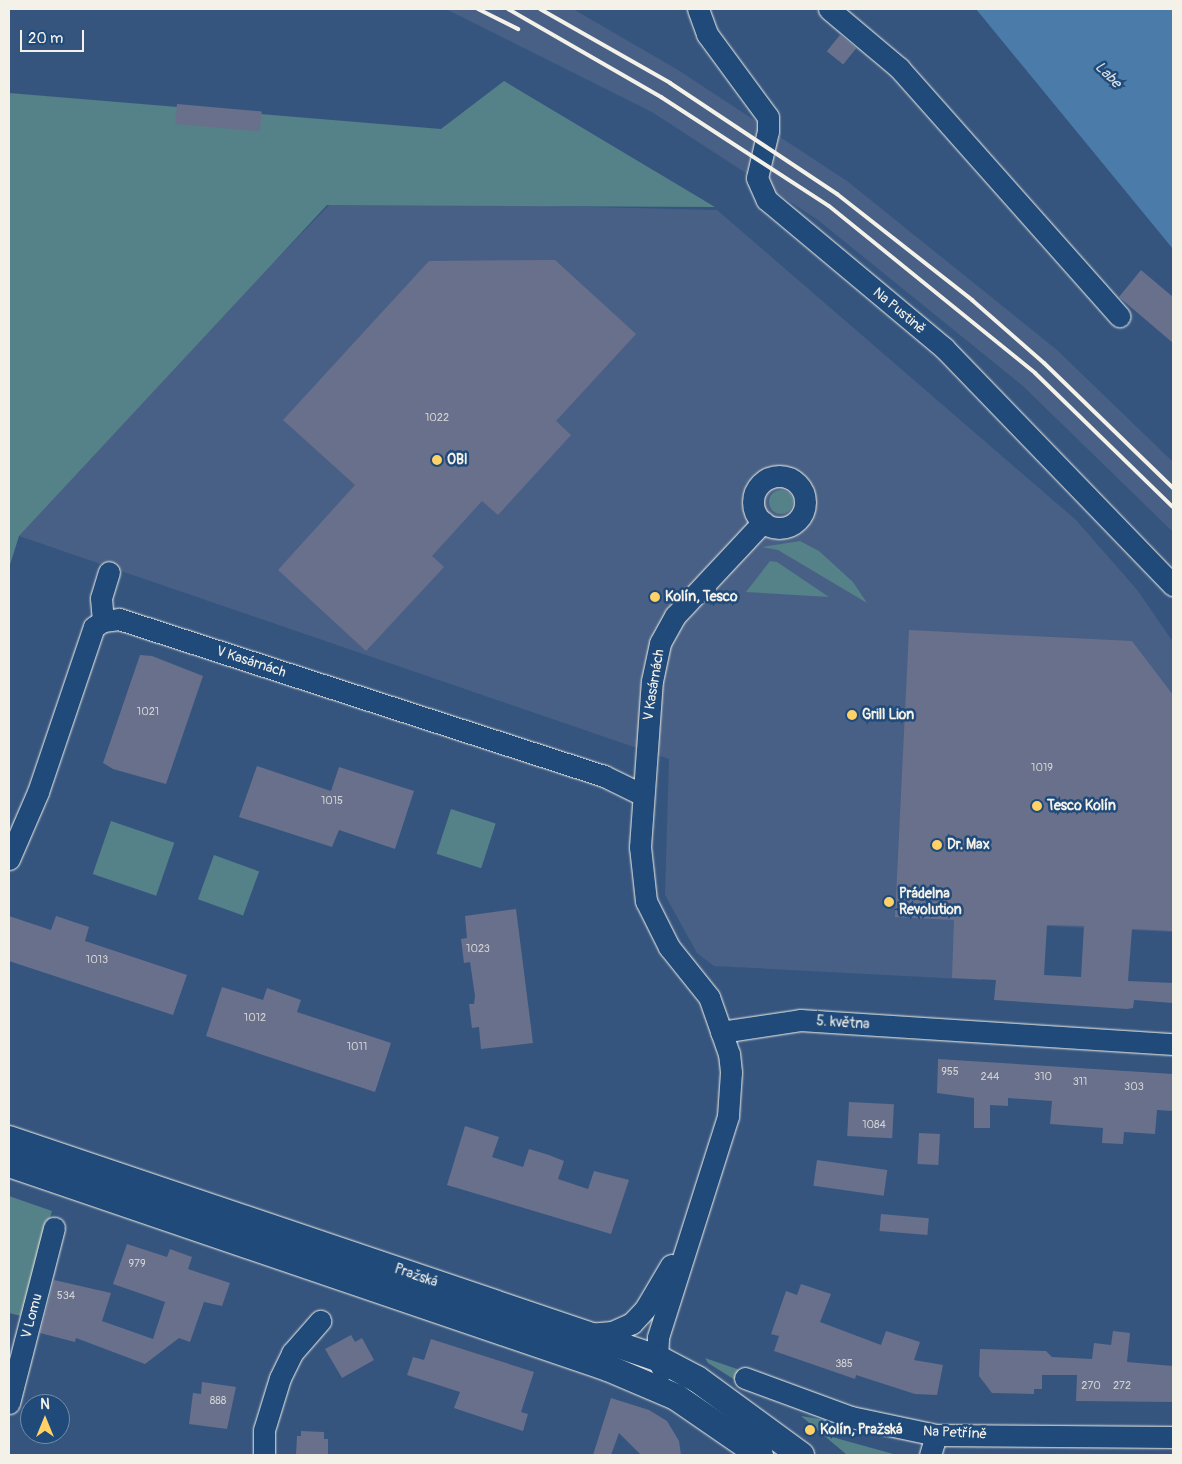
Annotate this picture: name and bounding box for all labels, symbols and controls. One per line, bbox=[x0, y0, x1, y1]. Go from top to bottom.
scale bar bbox=[22, 20, 86, 52]
text: 20 m bbox=[28, 29, 63, 48]
water label: Labe bbox=[1091, 58, 1125, 92]
street label: Na Pustině bbox=[869, 284, 929, 338]
house number: 1022 bbox=[425, 411, 449, 425]
place label: OBI bbox=[447, 452, 468, 468]
marker: OBI bbox=[431, 454, 443, 466]
place label: Kolín, Tesco bbox=[665, 589, 737, 605]
marker: Kolín, Tesco bbox=[649, 591, 661, 603]
street label: V Kasárnách bbox=[214, 643, 288, 681]
street label: V Kasárnách bbox=[640, 648, 668, 722]
house number: 1021 bbox=[137, 705, 159, 719]
place label: Grill Lion bbox=[862, 707, 914, 723]
marker: Grill Lion bbox=[846, 709, 858, 721]
house number: 1019 bbox=[1031, 761, 1053, 775]
house number: 1015 bbox=[321, 794, 343, 808]
place label: Tesco Kolín bbox=[1047, 798, 1116, 814]
marker: Tesco Kolín bbox=[1031, 800, 1043, 812]
place label: Dr. Max bbox=[947, 837, 990, 853]
marker: Dr. Max bbox=[931, 839, 943, 851]
place label: Prádelna Revolution bbox=[899, 886, 962, 919]
marker: Prádelna Revolution bbox=[883, 896, 895, 908]
house number: 1023 bbox=[466, 942, 490, 956]
house number: 1013 bbox=[86, 953, 108, 967]
house number: 1012 bbox=[244, 1011, 266, 1025]
street label: 5. května bbox=[816, 1013, 870, 1033]
house number: 1011 bbox=[347, 1040, 367, 1054]
house number: 955 bbox=[941, 1065, 959, 1079]
house number: 244 bbox=[981, 1070, 999, 1084]
house number: 310 bbox=[1034, 1070, 1052, 1084]
house number: 311 bbox=[1073, 1075, 1087, 1089]
house number: 303 bbox=[1124, 1080, 1144, 1094]
house number: 1084 bbox=[862, 1118, 886, 1132]
house number: 979 bbox=[128, 1257, 146, 1271]
street label: Pražská bbox=[392, 1261, 440, 1291]
house number: 534 bbox=[57, 1289, 75, 1303]
street label: V Lomu bbox=[18, 1292, 46, 1340]
house number: 385 bbox=[835, 1357, 853, 1371]
house number: 270 bbox=[1081, 1379, 1101, 1393]
house number: 272 bbox=[1113, 1379, 1131, 1393]
north arrow bbox=[20, 1394, 70, 1444]
house number: 888 bbox=[210, 1394, 226, 1408]
text: N bbox=[40, 1396, 50, 1413]
place label: Kolín, Pražská bbox=[820, 1422, 903, 1438]
street label: Na Petříně bbox=[923, 1423, 987, 1443]
marker: Kolín, Pražská bbox=[804, 1424, 816, 1436]

